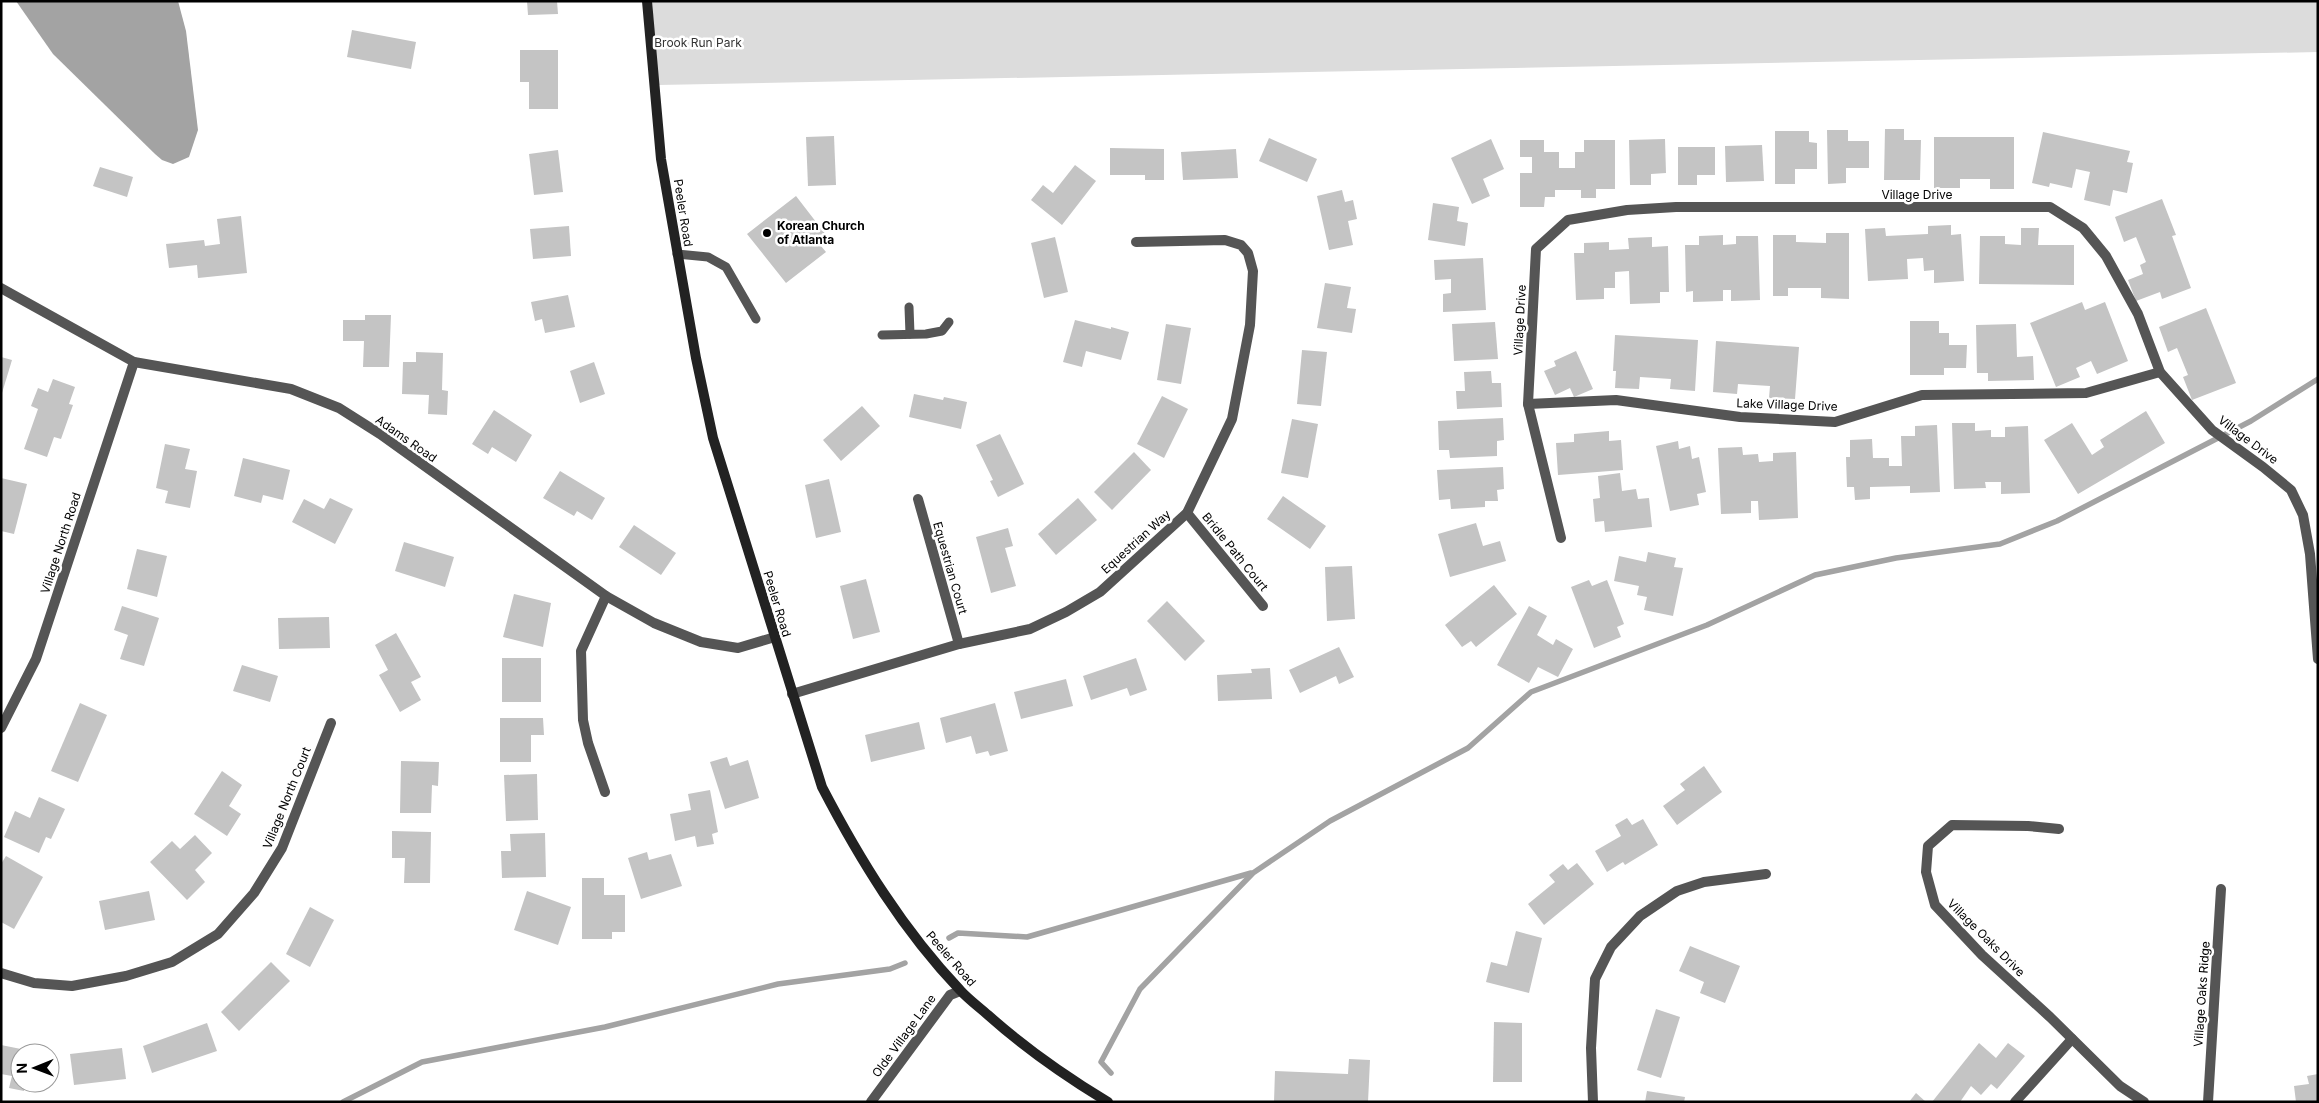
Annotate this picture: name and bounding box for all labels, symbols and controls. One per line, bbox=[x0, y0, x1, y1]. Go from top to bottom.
park label: Brook Run Park bbox=[654, 35, 742, 50]
street label: Peeler Road bbox=[671, 178, 696, 248]
street label: Village Drive bbox=[1881, 187, 1953, 202]
place label: Korean Church of Atlanta bbox=[777, 218, 865, 247]
marker: Korean Church of Atlanta bbox=[761, 227, 773, 239]
street label: Village Drive bbox=[1510, 284, 1529, 356]
street label: Lake Village Drive bbox=[1736, 395, 1838, 414]
street label: Adams Road bbox=[373, 412, 440, 465]
street label: Village Drive bbox=[2215, 412, 2281, 467]
street label: Village North Road bbox=[37, 490, 84, 595]
street label: Equestrian Way bbox=[1098, 506, 1174, 577]
street label: Bridle Path Court bbox=[1199, 509, 1272, 594]
street label: Equestrian Court bbox=[930, 520, 971, 616]
street label: Peeler Road bbox=[760, 569, 795, 639]
street label: Village North Court bbox=[259, 745, 314, 851]
street label: Village Oaks Drive bbox=[1944, 896, 2028, 980]
street label: Peeler Road bbox=[923, 928, 979, 989]
street label: Village Oaks Ridge bbox=[2190, 941, 2213, 1047]
street label: Olde Village Lane bbox=[868, 991, 939, 1080]
north arrow bbox=[10, 1043, 60, 1093]
text: N bbox=[13, 1063, 30, 1074]

